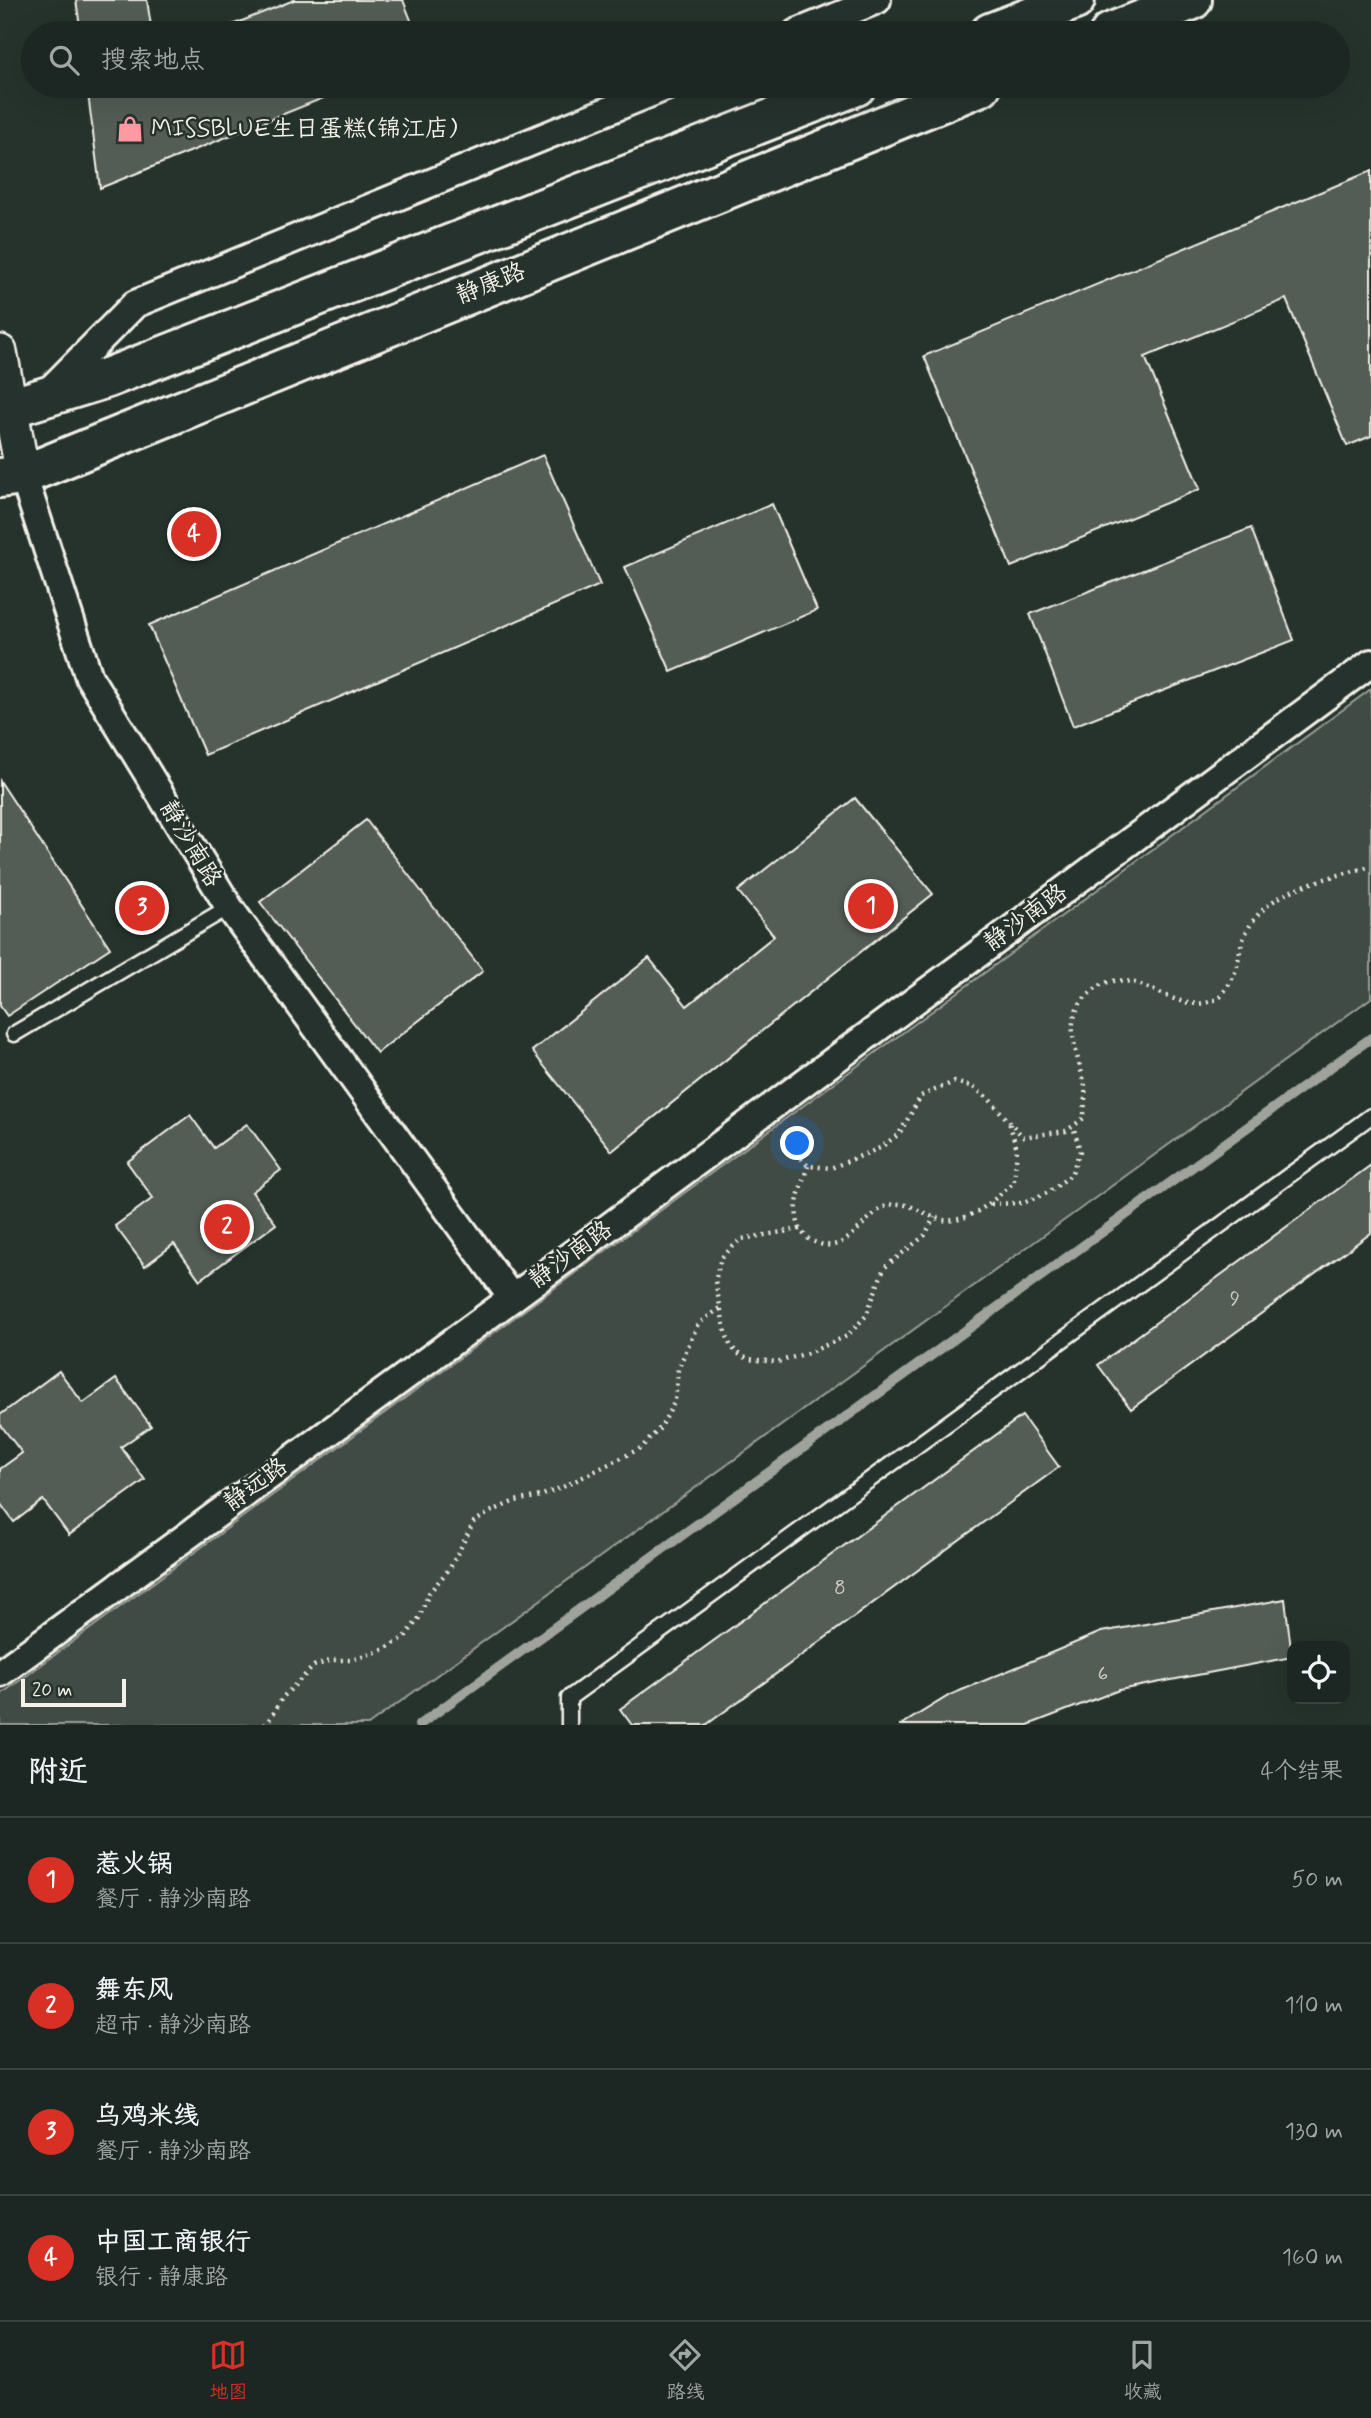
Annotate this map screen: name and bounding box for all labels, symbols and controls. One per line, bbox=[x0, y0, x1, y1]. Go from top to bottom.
search box bbox=[21, 21, 1350, 98]
icon: search bbox=[45, 41, 83, 79]
text: 搜索地点 bbox=[101, 44, 205, 78]
shop icon: MISSBLUE生日蛋糕(锦江店) bbox=[115, 114, 145, 144]
place label: MISSBLUE生日蛋糕(锦江店) bbox=[151, 114, 458, 145]
street label: 静康路 bbox=[452, 256, 530, 312]
pin: 4 bbox=[171, 508, 217, 560]
street label: 静沙南路 bbox=[152, 795, 228, 893]
street label: 静沙南路 bbox=[978, 877, 1074, 959]
pin: 1 bbox=[848, 880, 894, 932]
pin: 3 bbox=[119, 882, 165, 934]
your location bbox=[780, 1126, 814, 1160]
pin: 2 bbox=[204, 1201, 250, 1253]
street label: 静沙南路 bbox=[523, 1214, 619, 1296]
house number: 9 bbox=[1230, 1285, 1240, 1313]
street label: 静远路 bbox=[218, 1451, 294, 1519]
house number: 8 bbox=[834, 1574, 846, 1602]
map controls bbox=[1287, 1641, 1350, 1704]
button: locate bbox=[1287, 1641, 1350, 1704]
house number: 6 bbox=[1098, 1660, 1108, 1688]
scale bar bbox=[21, 1676, 126, 1708]
text: 20 m bbox=[32, 1678, 72, 1703]
text: 附近 bbox=[28, 1753, 88, 1792]
text: 4个结果 bbox=[1261, 1757, 1343, 1787]
text: 惹火锅 bbox=[95, 1848, 173, 1882]
text: 1 bbox=[46, 1865, 56, 1895]
text: 50 m bbox=[1292, 1865, 1343, 1895]
text: 餐厅 · 静沙南路 bbox=[95, 1885, 251, 1915]
text: 舞东风 bbox=[95, 1974, 173, 2008]
text: 2 bbox=[45, 1991, 57, 2021]
text: 110 m bbox=[1284, 1991, 1343, 2021]
text: 超市 · 静沙南路 bbox=[95, 2011, 251, 2041]
text: 乌鸡米线 bbox=[95, 2100, 199, 2134]
text: 3 bbox=[46, 2117, 56, 2147]
text: 130 m bbox=[1285, 2117, 1343, 2147]
text: 餐厅 · 静沙南路 bbox=[95, 2137, 251, 2167]
text: 中国工商银行 bbox=[95, 2226, 251, 2260]
text: 4 bbox=[44, 2243, 58, 2273]
text: 160 m bbox=[1282, 2243, 1343, 2273]
text: 银行 · 静康路 bbox=[95, 2263, 228, 2293]
tab: 地图 bbox=[209, 2336, 248, 2405]
tab: 路线 bbox=[666, 2336, 705, 2405]
tab: 收藏 bbox=[1123, 2336, 1162, 2405]

